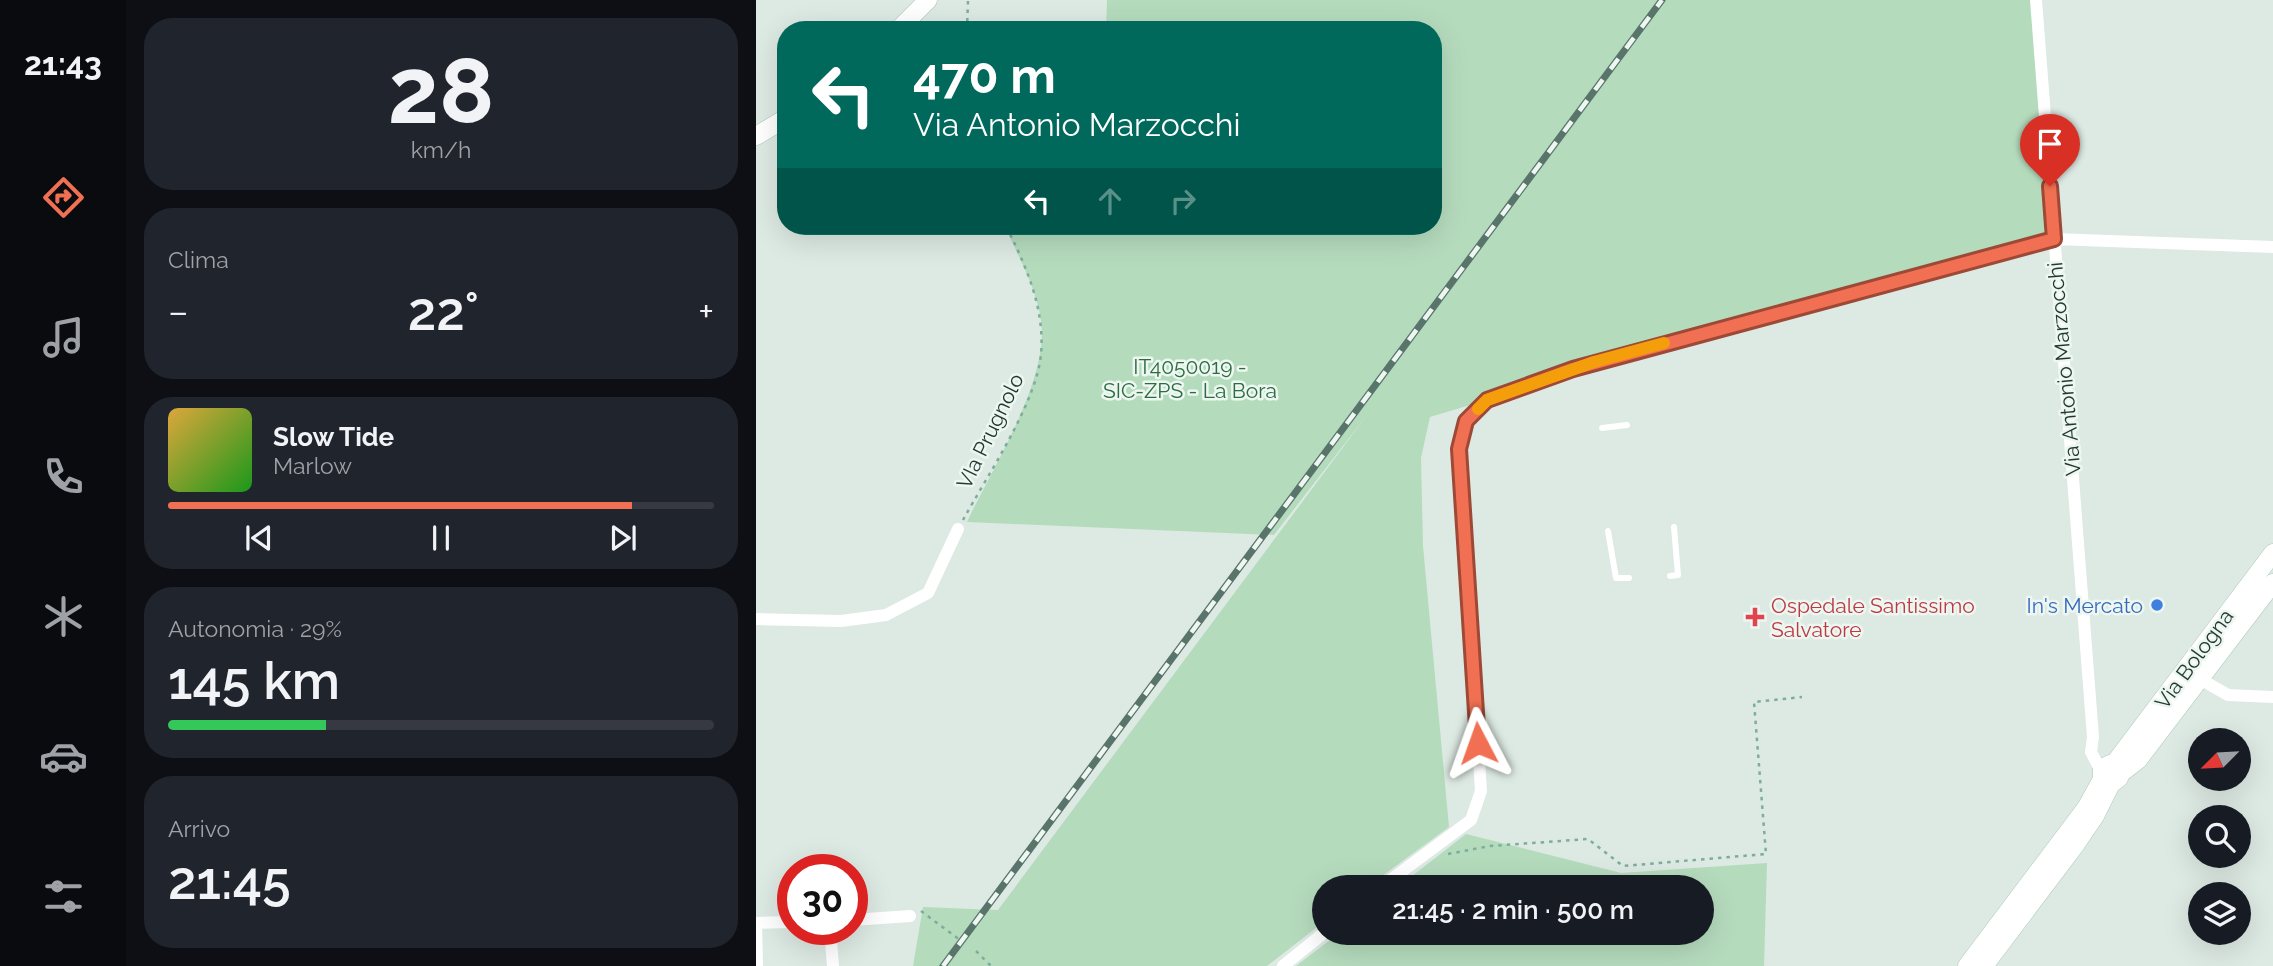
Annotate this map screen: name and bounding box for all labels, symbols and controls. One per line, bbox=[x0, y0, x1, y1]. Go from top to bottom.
text: 28 bbox=[388, 37, 494, 144]
text: 21:43 bbox=[24, 45, 102, 82]
text: 470 m bbox=[913, 47, 1056, 104]
icon: left bbox=[798, 49, 889, 140]
text: Via Antonio Marzocchi bbox=[913, 106, 1240, 143]
pin bbox=[2020, 114, 2080, 186]
icon: arrive bbox=[2031, 125, 2069, 163]
text: km/h bbox=[411, 136, 471, 163]
icon: directions bbox=[39, 173, 88, 222]
icon: left bbox=[1018, 182, 1056, 220]
icon: ahead bbox=[1091, 182, 1129, 220]
icon: right bbox=[1164, 182, 1202, 220]
text: Clima bbox=[168, 246, 229, 273]
street label: Via Antonio Marzocchi bbox=[2042, 261, 2086, 477]
text: 22° bbox=[408, 281, 479, 342]
text: − bbox=[168, 289, 188, 334]
text: + bbox=[698, 289, 714, 334]
icon: music bbox=[39, 313, 88, 362]
park label: IT4050019 - SIC-ZPS - La Bora bbox=[1103, 354, 1277, 403]
street label: VIa Prugnolo bbox=[951, 369, 1029, 493]
text: Slow Tide bbox=[273, 422, 394, 452]
icon: phone bbox=[39, 452, 88, 501]
text: Marlow bbox=[273, 452, 352, 479]
icon: previous bbox=[240, 519, 278, 557]
icon: pause bbox=[422, 519, 460, 557]
icon: next bbox=[604, 519, 642, 557]
icon: climate bbox=[39, 592, 88, 641]
place label: Ospedale Santissimo Salvatore bbox=[1771, 593, 1975, 642]
place label: In's Mercato bbox=[2026, 593, 2143, 618]
marker: In's Mercato bbox=[2149, 597, 2165, 613]
street label: Via Bologna bbox=[2150, 604, 2238, 714]
marker: Ospedale Santissimo Salvatore bbox=[1745, 607, 1765, 627]
text: Autonomia · 29% bbox=[168, 615, 342, 642]
text: 145 km bbox=[168, 650, 340, 711]
position arrow bbox=[1441, 706, 1515, 780]
north arrow bbox=[2188, 728, 2250, 791]
map controls bbox=[2188, 728, 2251, 945]
icon: car bbox=[39, 732, 88, 781]
button: search bbox=[2188, 805, 2251, 868]
text: Arrivo bbox=[168, 815, 230, 842]
text: 21:45 bbox=[168, 850, 291, 911]
speed limit sign: 30 bbox=[777, 854, 868, 945]
icon: filters bbox=[39, 872, 88, 921]
button: layers bbox=[2188, 882, 2251, 945]
text: 21:45 · 2 min · 500 m bbox=[1392, 895, 1634, 925]

